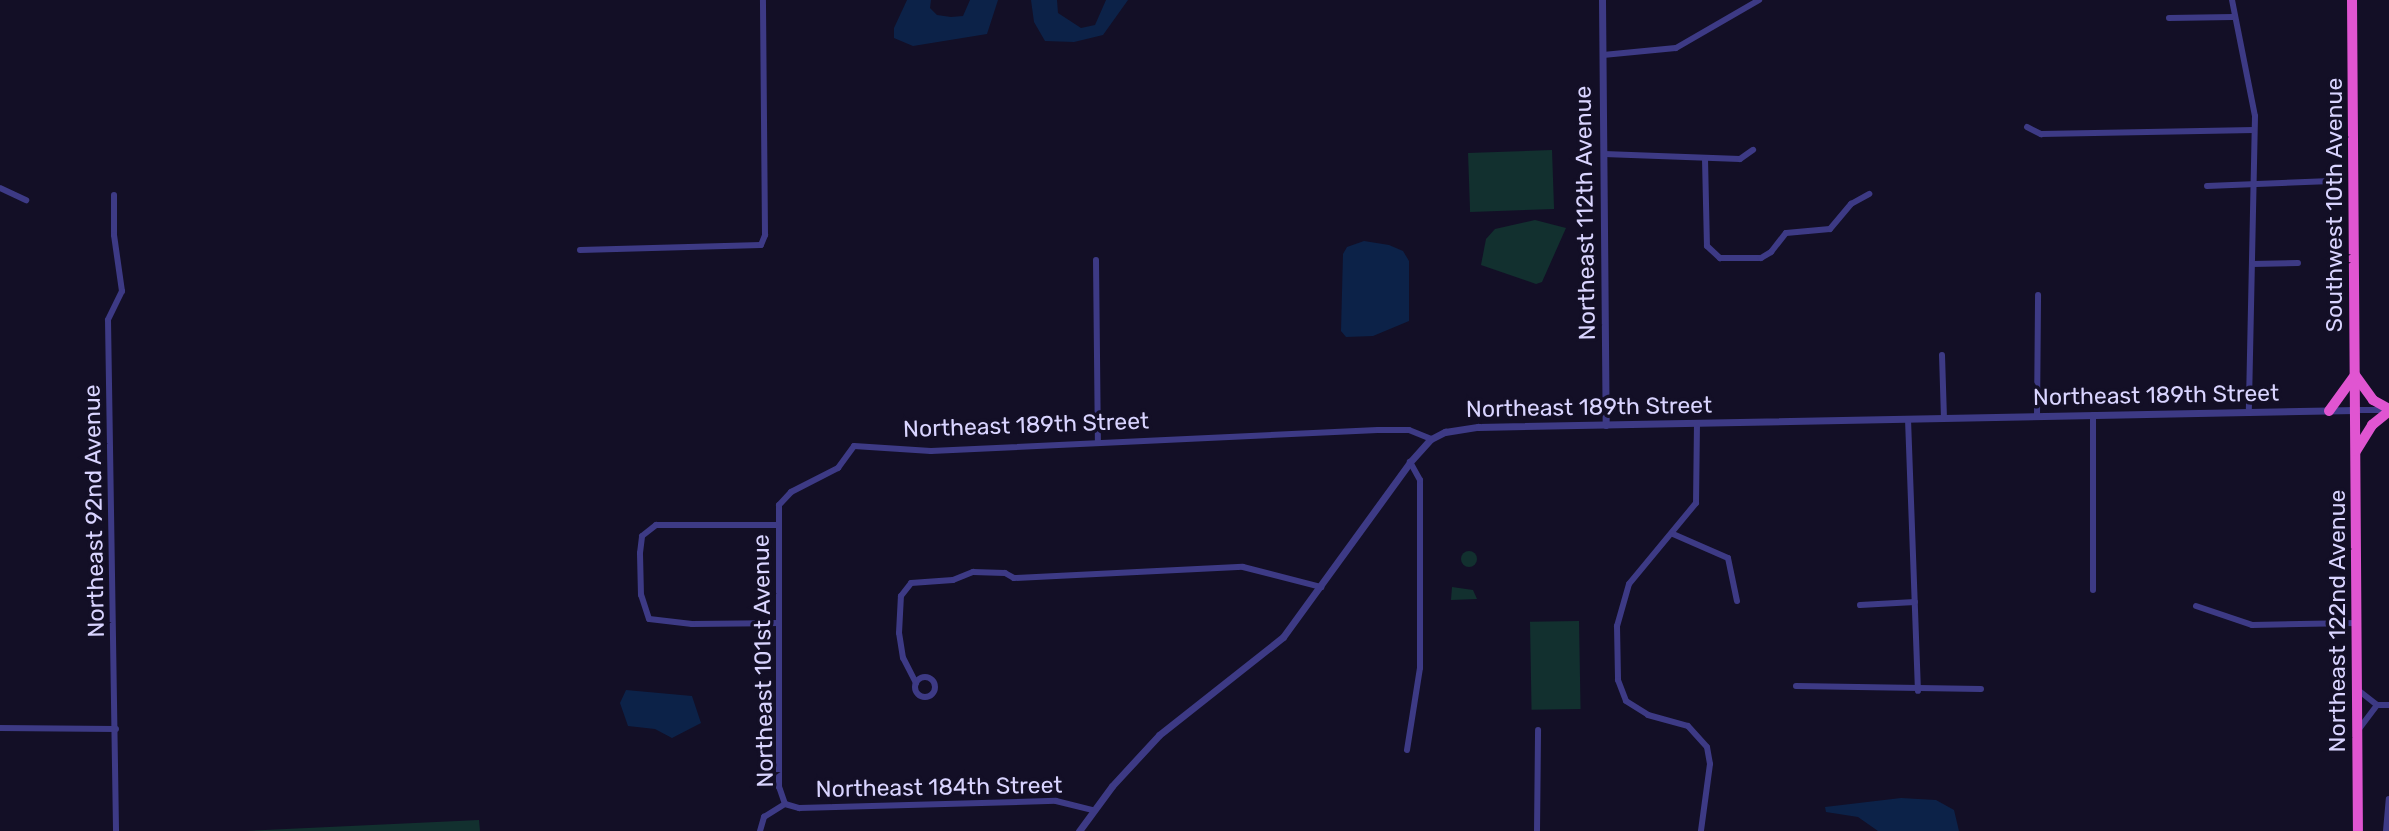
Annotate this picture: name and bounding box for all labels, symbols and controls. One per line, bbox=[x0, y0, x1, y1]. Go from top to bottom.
street label: Southwest 10th Avenue bbox=[2320, 77, 2348, 333]
street label: Northeast 112th Avenue bbox=[1569, 85, 1601, 341]
street label: Northeast 189th Street bbox=[2033, 379, 2279, 411]
street label: Northeast 92nd Avenue bbox=[78, 384, 110, 638]
street label: Northeast 189th Street bbox=[1466, 391, 1712, 423]
street label: Northeast 189th Street bbox=[903, 407, 1149, 443]
street label: Northeast 122nd Avenue bbox=[2323, 489, 2351, 753]
street label: Northeast 101st Avenue bbox=[747, 534, 779, 788]
street label: Northeast 184th Street bbox=[815, 771, 1063, 803]

